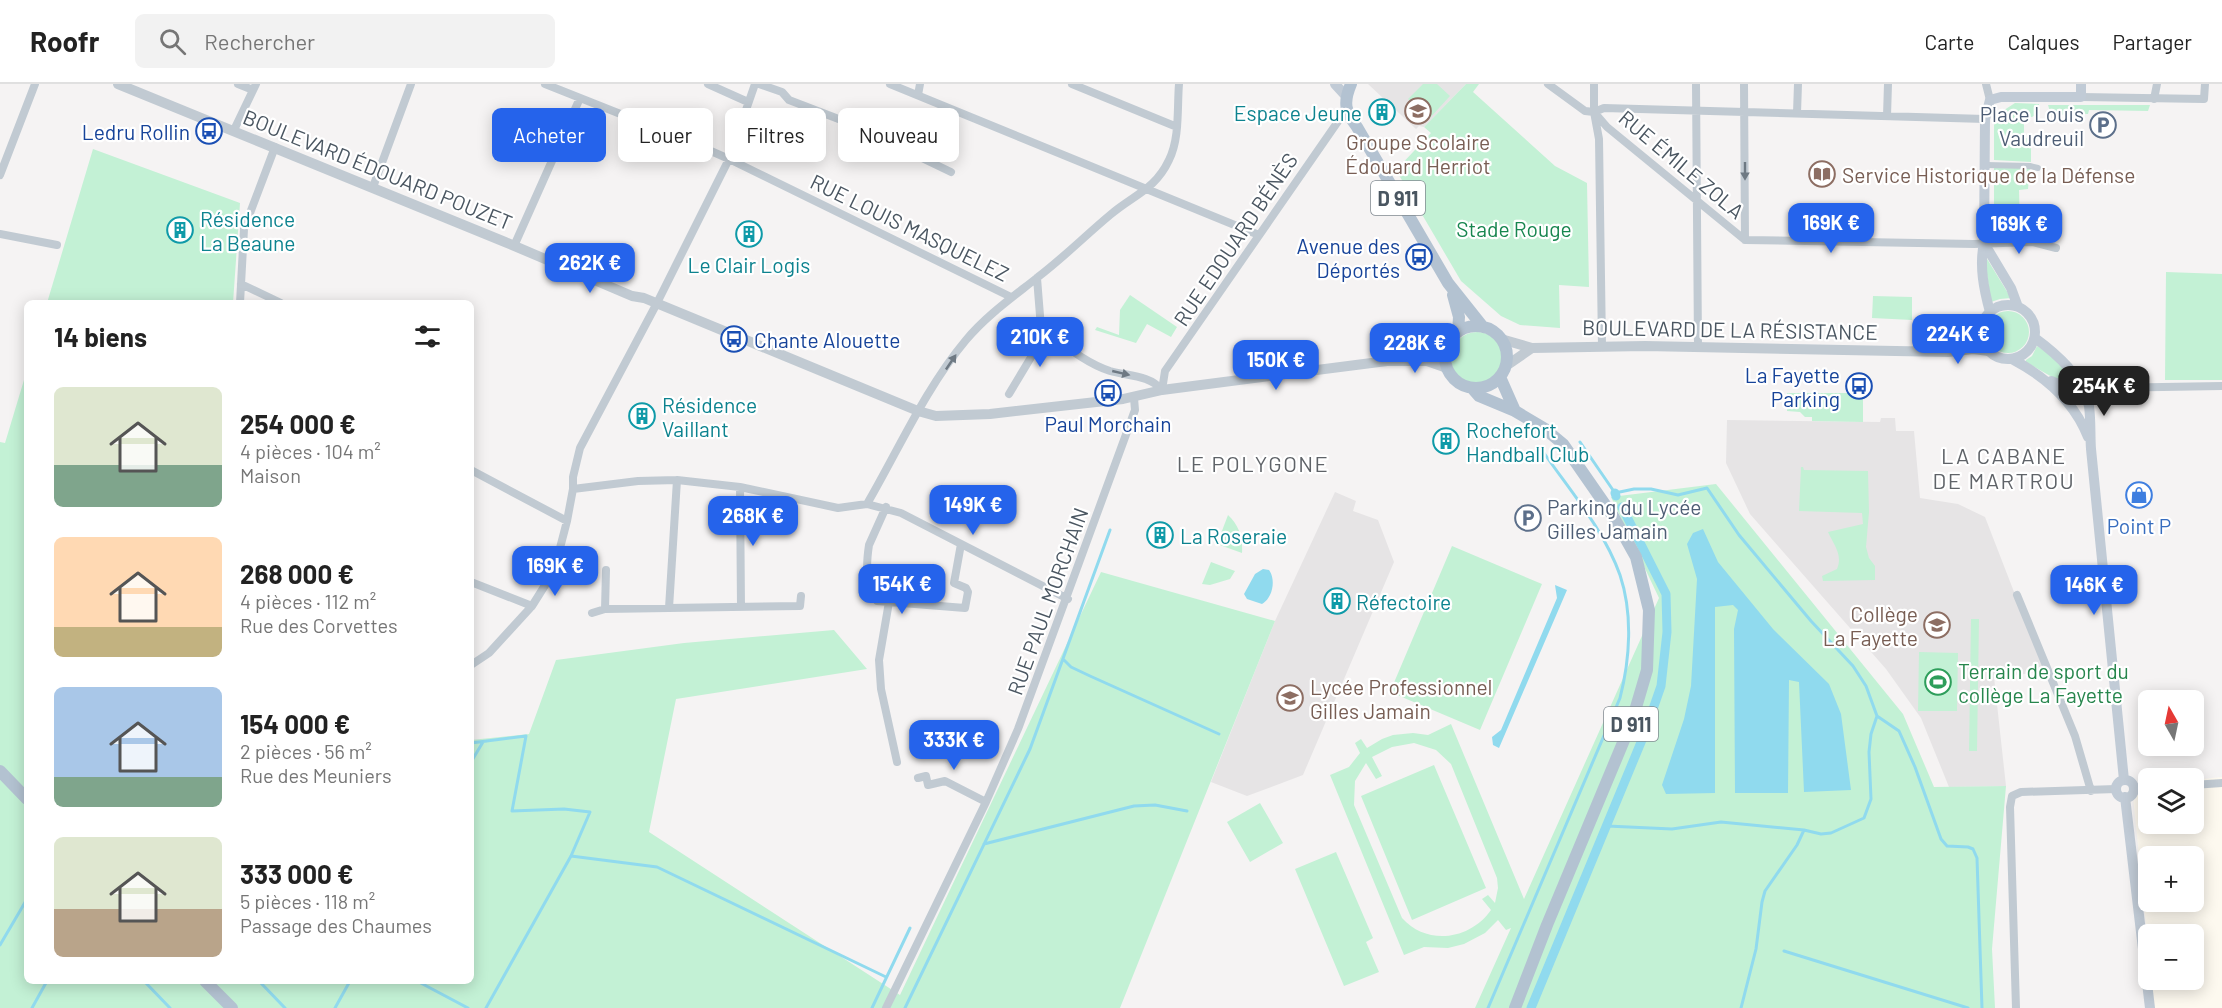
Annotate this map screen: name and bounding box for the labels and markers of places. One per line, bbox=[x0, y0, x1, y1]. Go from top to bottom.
school or university icon: Groupe Scolaire Édouard Herriot bbox=[1403, 96, 1433, 126]
building icon: Espace Jeune bbox=[1367, 97, 1397, 127]
place label: Espace Jeune bbox=[1234, 100, 1362, 125]
place label: Place Louis Vaudreuil bbox=[1980, 101, 2084, 150]
parking icon: Place Louis Vaudreuil bbox=[2088, 110, 2118, 140]
bus stop icon: Ledru Rollin bbox=[194, 116, 224, 146]
place label: Ledru Rollin bbox=[82, 119, 190, 144]
place label: Groupe Scolaire Édouard Herriot bbox=[1345, 129, 1491, 178]
library icon: Service Historique de la Défense bbox=[1807, 159, 1837, 189]
place label: Service Historique de la Défense bbox=[1842, 162, 2135, 187]
pin: 169K € bbox=[1782, 203, 1880, 254]
pin: 169K € bbox=[1970, 204, 2068, 255]
place label: Résidence La Beaune bbox=[200, 206, 295, 255]
building icon: Résidence La Beaune bbox=[165, 215, 195, 245]
building icon: Le Clair Logis bbox=[734, 219, 764, 249]
place label: Avenue des Déportés bbox=[1296, 233, 1400, 282]
bus stop icon: Avenue des Déportés bbox=[1404, 242, 1434, 272]
pin: 262K € bbox=[541, 243, 639, 294]
place label: Le Clair Logis bbox=[688, 252, 810, 277]
pin: 224K € bbox=[1909, 314, 2007, 365]
pin: 210K € bbox=[991, 317, 1089, 368]
pin: 228K € bbox=[1366, 323, 1464, 374]
bus stop icon: Chante Alouette bbox=[719, 324, 749, 354]
place label: Chante Alouette bbox=[754, 327, 900, 352]
pin: 150K € bbox=[1227, 340, 1325, 391]
place label: La Fayette Parking bbox=[1745, 362, 1840, 411]
pin: 254K € bbox=[2055, 366, 2153, 417]
bus stop icon: La Fayette Parking bbox=[1844, 371, 1874, 401]
bus stop icon: Paul Morchain bbox=[1093, 378, 1123, 408]
place label: Résidence Vaillant bbox=[662, 392, 757, 441]
building icon: Résidence Vaillant bbox=[627, 401, 657, 431]
place label: Paul Morchain bbox=[1044, 411, 1172, 436]
place label: Rochefort Handball Club bbox=[1466, 417, 1589, 466]
building icon: Rochefort Handball Club bbox=[1431, 426, 1461, 456]
shop icon: Point P bbox=[2124, 480, 2154, 510]
pin: 149K € bbox=[924, 485, 1022, 536]
place label: Parking du Lycée Gilles Jamain bbox=[1547, 494, 1702, 543]
pin: 268K € bbox=[704, 496, 802, 547]
parking icon: Parking du Lycée Gilles Jamain bbox=[1513, 503, 1543, 533]
place label: Point P bbox=[2107, 513, 2171, 538]
building icon: La Roseraie bbox=[1145, 520, 1175, 550]
place label: La Roseraie bbox=[1180, 523, 1287, 548]
pin: 169K € bbox=[506, 546, 604, 597]
pin: 154K € bbox=[853, 564, 951, 615]
pin: 146K € bbox=[2045, 565, 2143, 616]
building icon: Réfectoire bbox=[1322, 586, 1352, 616]
place label: Réfectoire bbox=[1356, 589, 1451, 614]
place label: Collège La Fayette bbox=[1823, 601, 1918, 650]
school or university icon: Collège La Fayette bbox=[1922, 610, 1952, 640]
place label: Terrain de sport du collège La Fayette bbox=[1958, 658, 2129, 707]
sports icon: Terrain de sport du collège La Fayette bbox=[1923, 667, 1953, 697]
place label: Lycée Professionnel Gilles Jamain bbox=[1310, 674, 1492, 723]
school or university icon: Lycée Professionnel Gilles Jamain bbox=[1275, 683, 1305, 713]
pin: 333K € bbox=[905, 720, 1003, 771]

